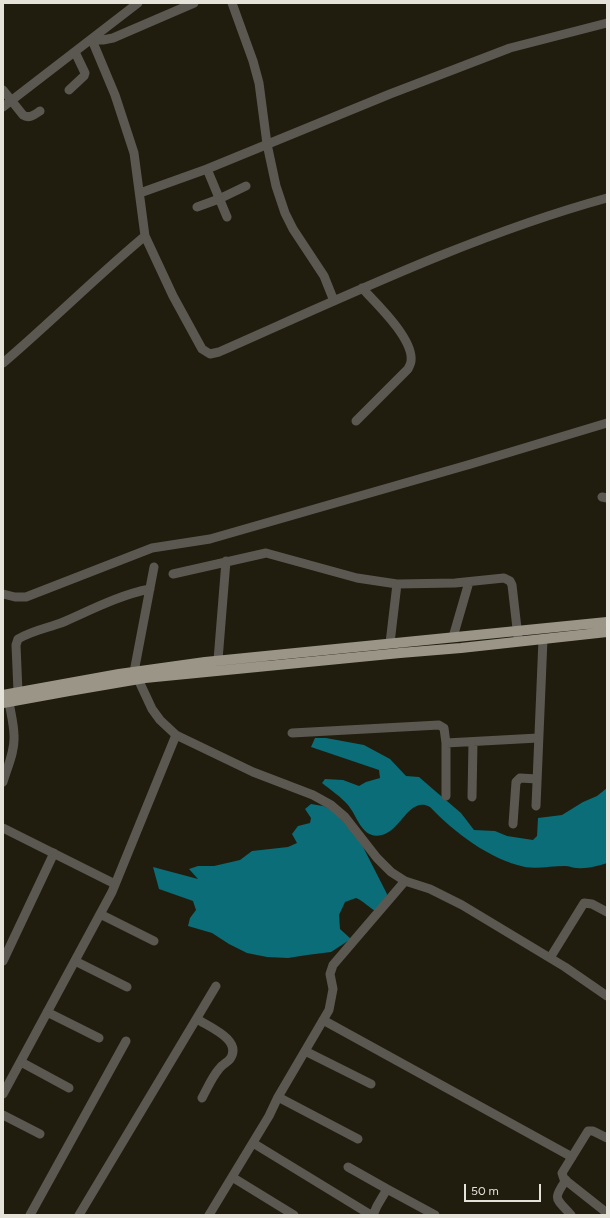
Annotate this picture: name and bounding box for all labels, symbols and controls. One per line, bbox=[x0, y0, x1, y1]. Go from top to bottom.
scale bar bbox=[466, 1176, 543, 1202]
text: 50 m bbox=[471, 1184, 499, 1198]

